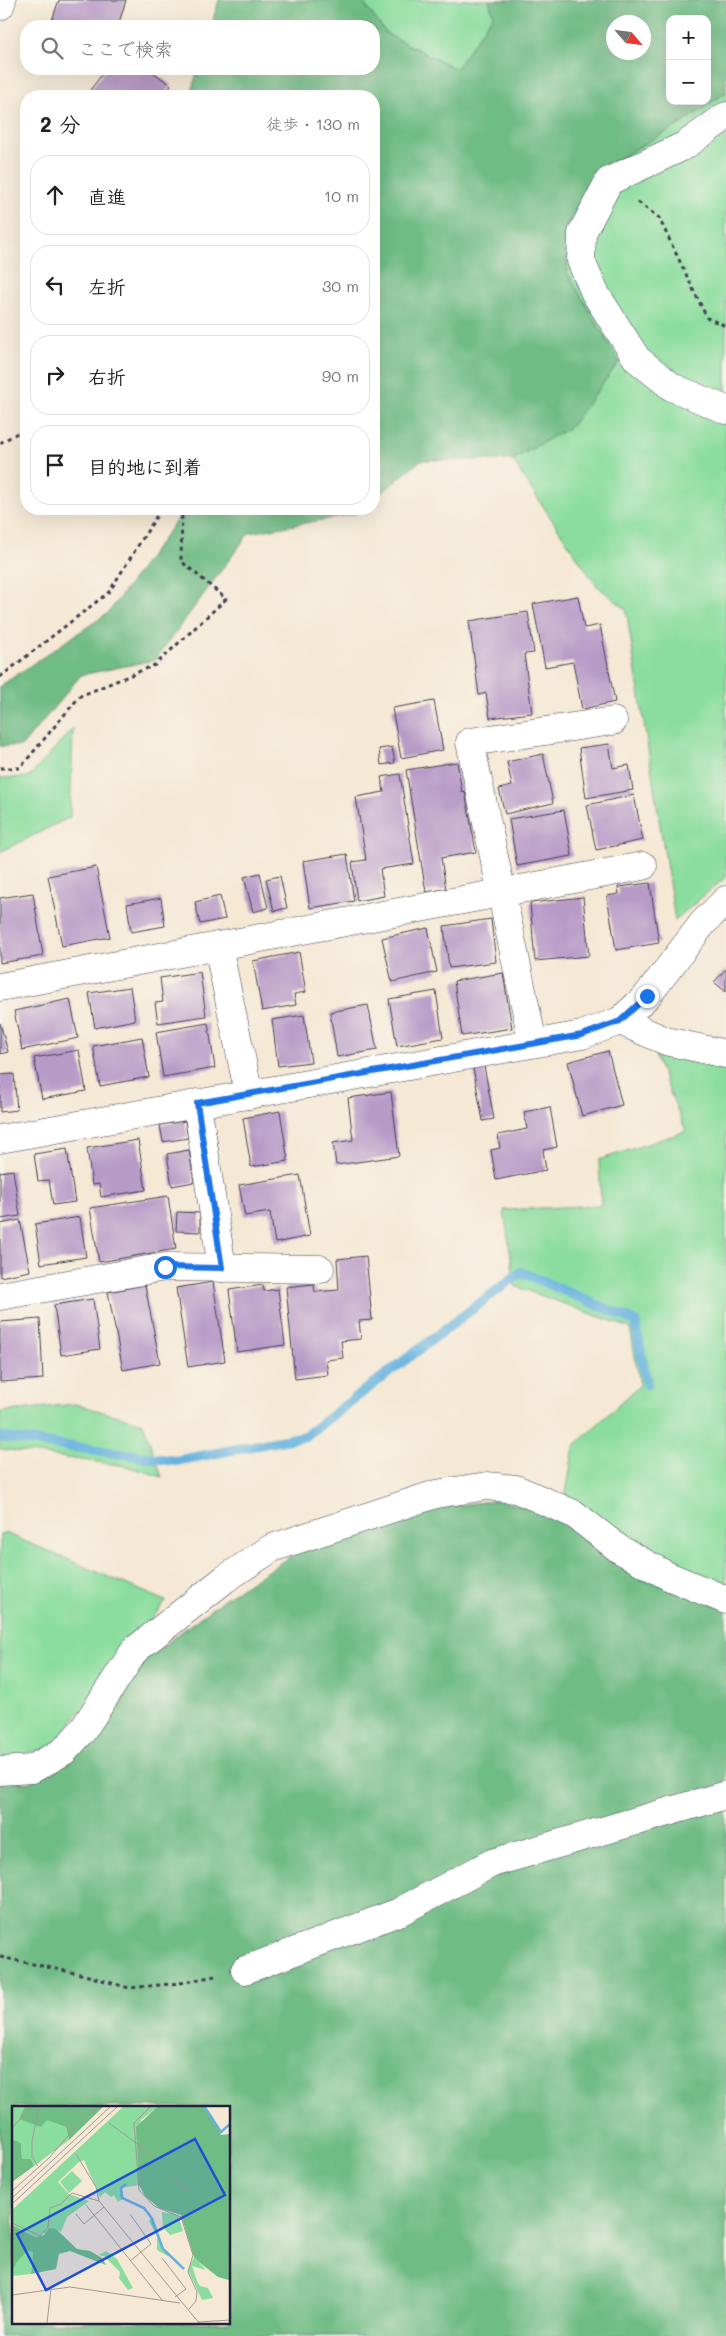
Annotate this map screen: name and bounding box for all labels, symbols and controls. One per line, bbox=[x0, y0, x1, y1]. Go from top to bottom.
north arrow bbox=[606, 15, 651, 60]
map controls bbox=[666, 15, 711, 105]
button: + bbox=[666, 15, 711, 60]
search box bbox=[20, 20, 380, 75]
icon: search bbox=[38, 34, 66, 62]
text: ここで検索 bbox=[78, 36, 173, 61]
button: − bbox=[666, 60, 711, 105]
text: 2 分 bbox=[40, 110, 80, 137]
text: 徒歩 · 130 m bbox=[267, 113, 360, 134]
icon: ahead bbox=[41, 181, 69, 209]
text: 直進 bbox=[88, 184, 126, 209]
text: 10 m bbox=[324, 185, 359, 206]
icon: left bbox=[41, 271, 69, 299]
text: 左折 bbox=[88, 274, 126, 299]
text: 30 m bbox=[322, 275, 359, 296]
icon: right bbox=[41, 361, 69, 389]
text: 右折 bbox=[88, 364, 126, 389]
text: 90 m bbox=[322, 365, 359, 386]
icon: arrive bbox=[41, 451, 69, 479]
text: 目的地に到着 bbox=[88, 454, 202, 479]
route end bbox=[636, 985, 659, 1008]
route start bbox=[154, 1256, 177, 1279]
inset map bbox=[12, 2106, 230, 2324]

